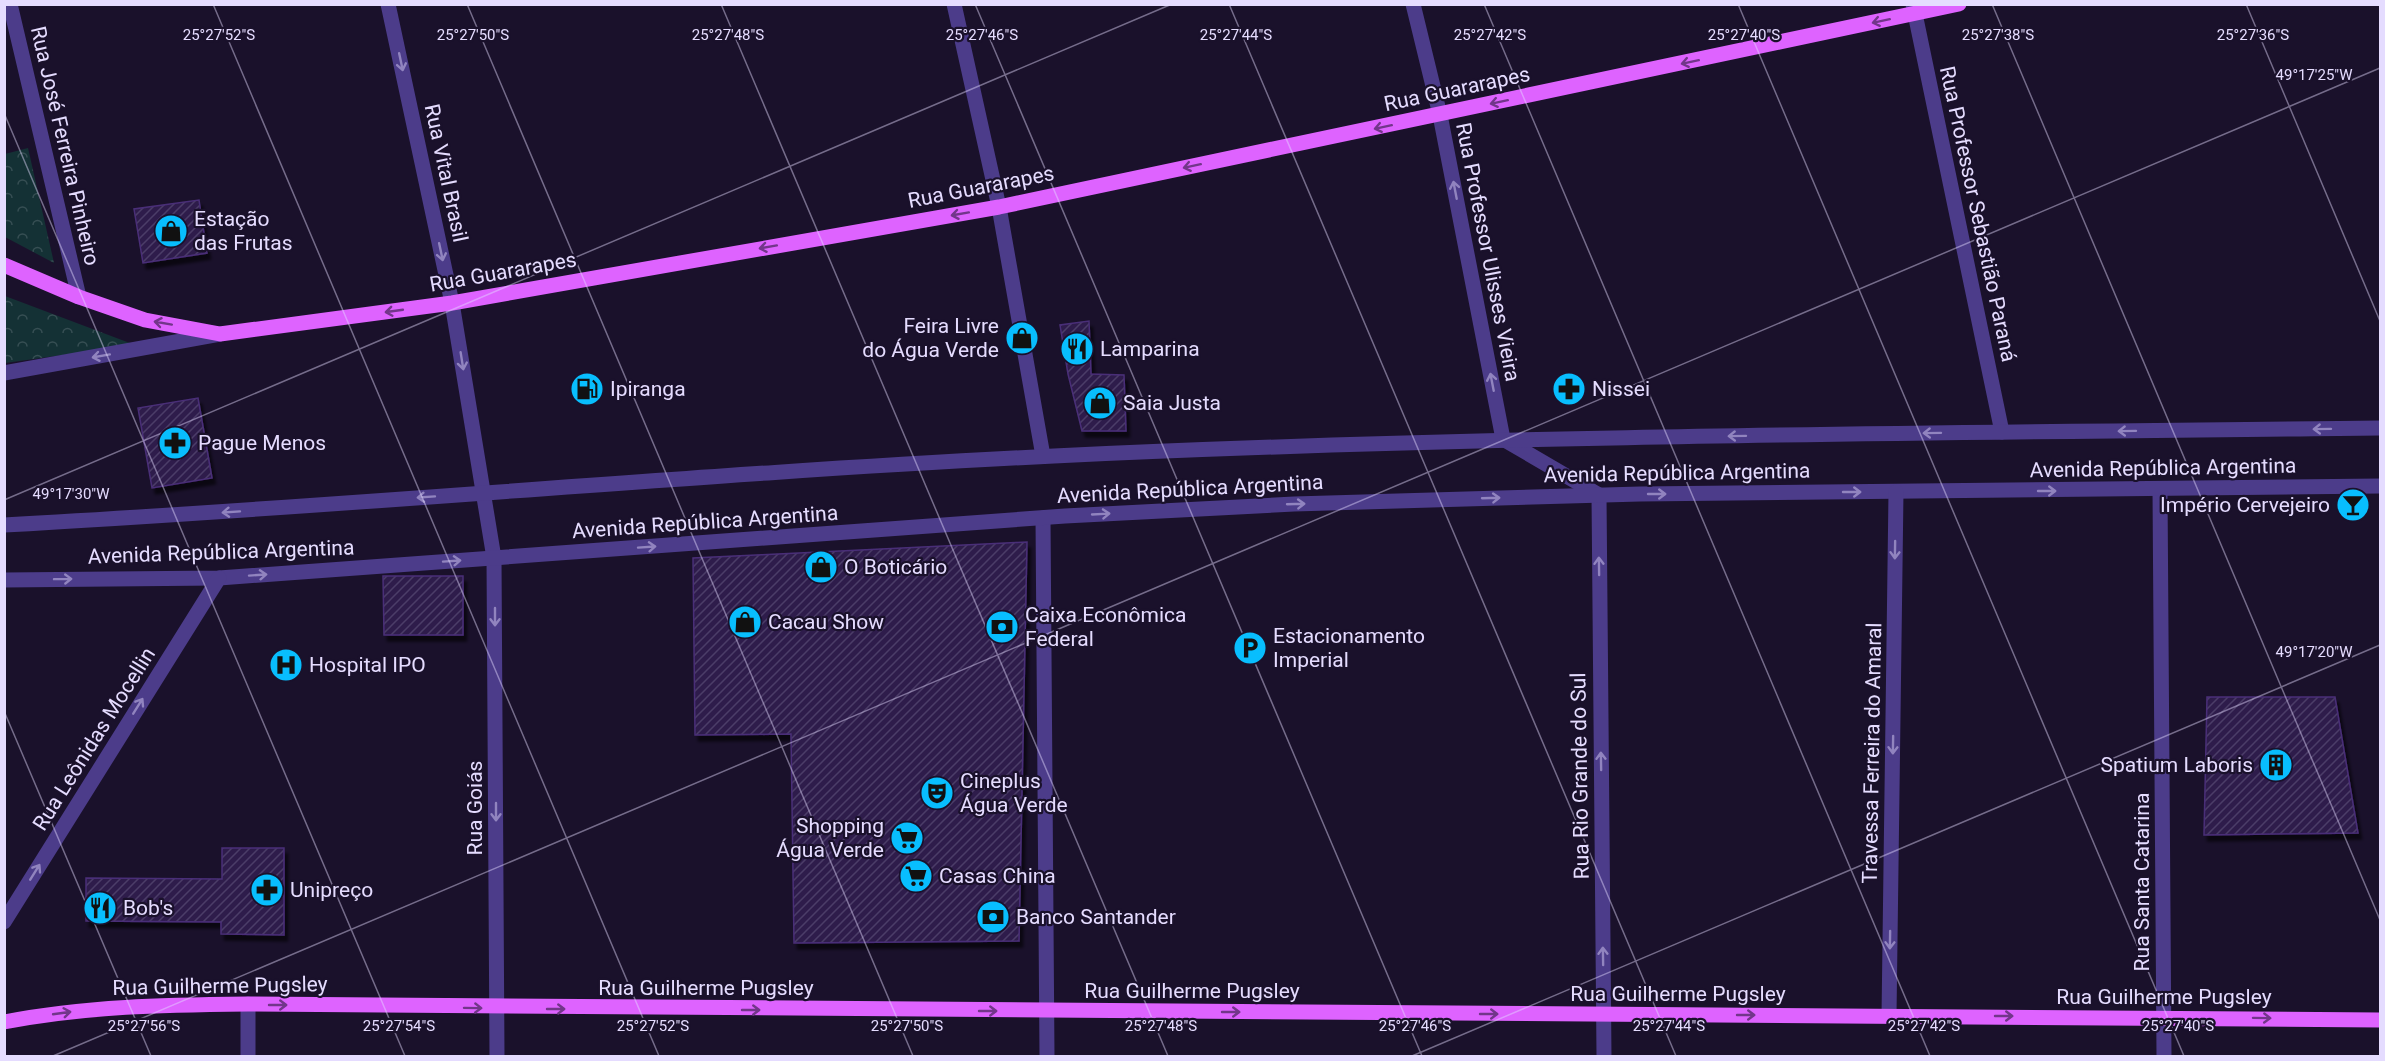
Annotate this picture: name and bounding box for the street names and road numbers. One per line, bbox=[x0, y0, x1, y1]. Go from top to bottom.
street label: Rua José Ferreira Pinheiro bbox=[26, 24, 104, 268]
street label: Rua Guararapes bbox=[1382, 62, 1532, 116]
street label: Rua Professor Sebastião Paraná bbox=[1935, 64, 2021, 364]
street label: Rua Vital Brasil bbox=[420, 102, 472, 244]
street label: Rua Professor Ulisses Vieira bbox=[1451, 121, 1525, 383]
street label: Rua Guararapes bbox=[906, 161, 1056, 213]
street label: Rua Guararapes bbox=[428, 247, 578, 297]
street label: Avenida República Argentina bbox=[2029, 454, 2297, 482]
street label: Avenida República Argentina bbox=[1543, 459, 1811, 487]
street label: Avenida República Argentina bbox=[1056, 470, 1324, 508]
street label: Avenida República Argentina bbox=[571, 501, 839, 543]
street label: Avenida República Argentina bbox=[87, 535, 355, 569]
street label: Travessa Ferreira do Amaral bbox=[1858, 622, 1886, 884]
street label: Rua Leônidas Mocellin bbox=[28, 643, 160, 835]
street label: Rua Rio Grande do Sul bbox=[1566, 672, 1594, 880]
street label: Rua Goiás bbox=[463, 761, 487, 855]
street label: Rua Santa Catarina bbox=[2130, 793, 2154, 971]
street label: Rua Guilherme Pugsley bbox=[112, 972, 328, 1000]
street label: Rua Guilherme Pugsley bbox=[598, 976, 814, 1000]
street label: Rua Guilherme Pugsley bbox=[1084, 979, 1300, 1003]
street label: Rua Guilherme Pugsley bbox=[1570, 982, 1786, 1006]
street label: Rua Guilherme Pugsley bbox=[2056, 985, 2272, 1009]

